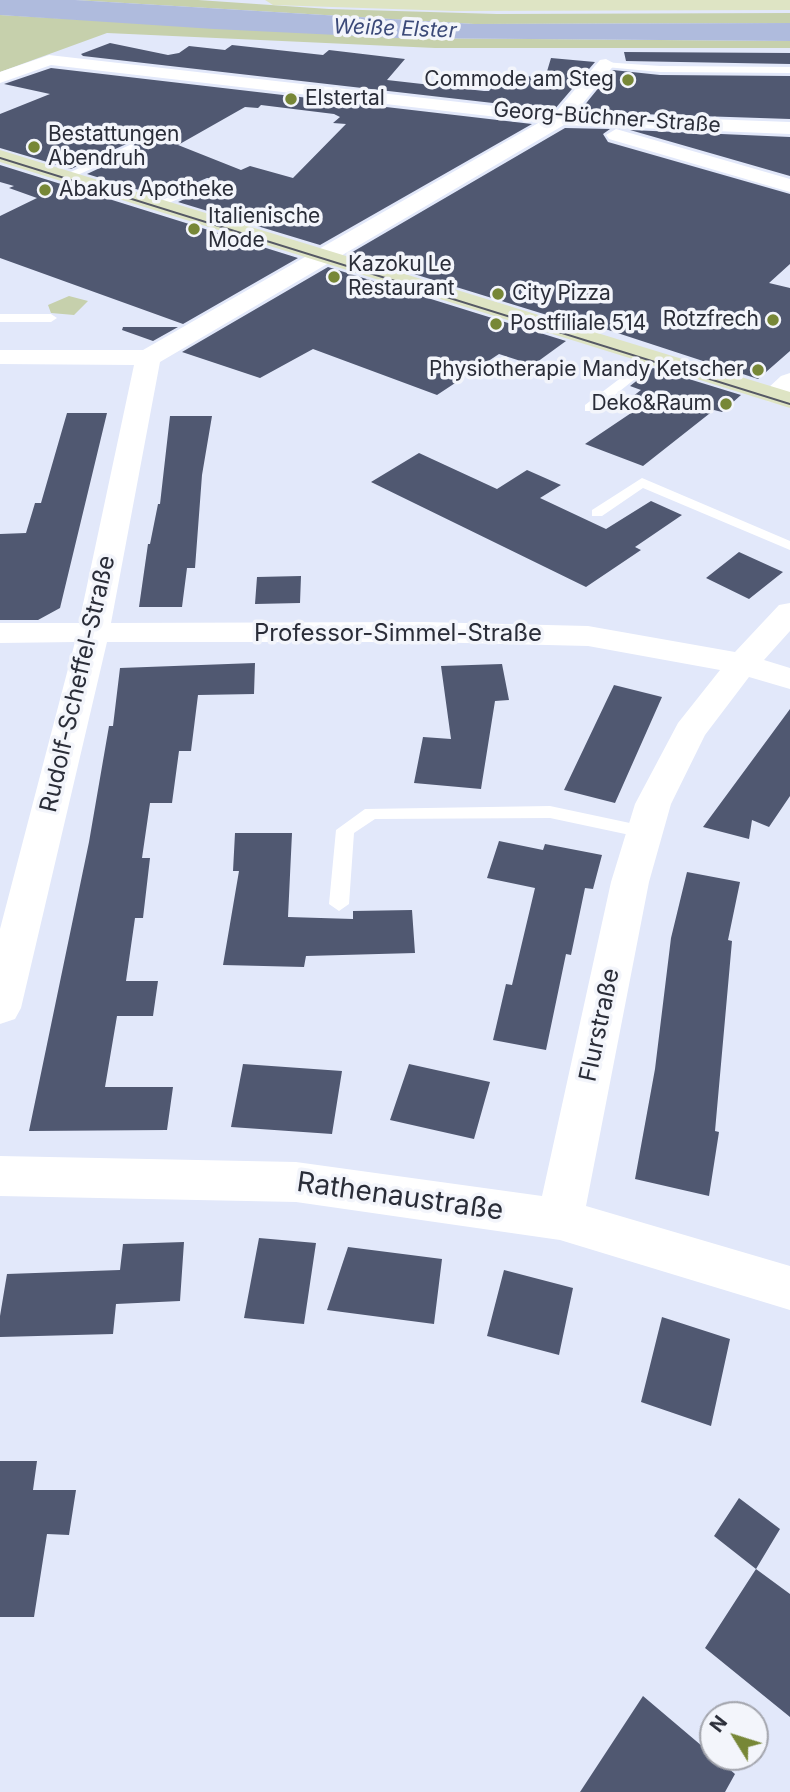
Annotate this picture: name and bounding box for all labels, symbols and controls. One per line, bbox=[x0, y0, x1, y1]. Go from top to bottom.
water label: Weiße Elster bbox=[333, 14, 457, 44]
place label: Commode am Steg bbox=[424, 67, 614, 93]
marker: Commode am Steg bbox=[620, 72, 636, 88]
place label: Elstertal bbox=[305, 86, 385, 112]
marker: Elstertal bbox=[283, 91, 299, 107]
street label: Georg-Büchner-Straße bbox=[493, 97, 721, 139]
place label: Bestattungen Abendruh bbox=[48, 122, 179, 172]
marker: Bestattungen Abendruh bbox=[26, 139, 42, 155]
place label: Abakus Apotheke bbox=[59, 177, 234, 203]
marker: Abakus Apotheke bbox=[37, 182, 53, 198]
place label: Italienische Mode bbox=[208, 204, 320, 254]
marker: Italienische Mode bbox=[186, 221, 202, 237]
place label: Kazoku Le Restaurant bbox=[348, 252, 455, 302]
marker: Kazoku Le Restaurant bbox=[326, 269, 342, 285]
place label: City Pizza bbox=[512, 281, 611, 307]
marker: City Pizza bbox=[490, 286, 506, 302]
place label: Rotzfrech bbox=[663, 307, 759, 333]
place label: Postfiliale 514 bbox=[510, 311, 646, 337]
marker: Rotzfrech bbox=[765, 312, 781, 328]
marker: Postfiliale 514 bbox=[488, 316, 504, 332]
place label: Physiotherapie Mandy Ketscher bbox=[429, 357, 744, 383]
marker: Physiotherapie Mandy Ketscher bbox=[750, 362, 766, 378]
place label: Deko&Raum bbox=[591, 391, 712, 417]
marker: Deko&Raum bbox=[718, 396, 734, 412]
street label: Rudolf-Scheffel-Straße bbox=[34, 553, 122, 815]
street label: Professor-Simmel-Straße bbox=[254, 620, 542, 648]
street label: Flurstraße bbox=[574, 966, 626, 1084]
street label: Rathenaustraße bbox=[295, 1166, 505, 1228]
north arrow bbox=[699, 1701, 769, 1771]
text: N bbox=[705, 1711, 732, 1737]

